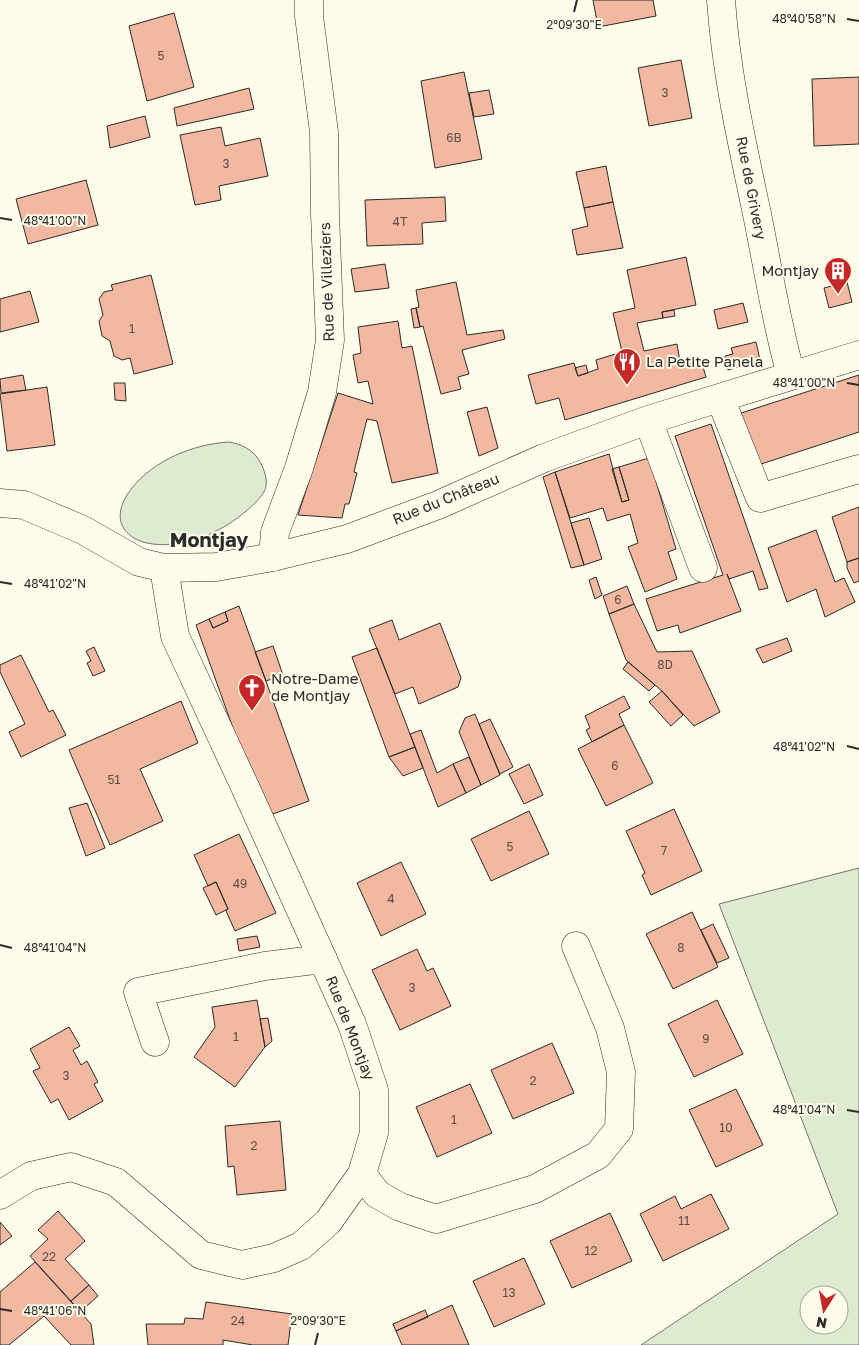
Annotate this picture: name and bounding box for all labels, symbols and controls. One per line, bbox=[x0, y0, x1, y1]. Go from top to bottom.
text: 48°40'58"N bbox=[772, 11, 836, 26]
text: 2°09'30"E bbox=[546, 17, 602, 32]
house number: 5 bbox=[158, 48, 165, 63]
house number: 3 bbox=[661, 85, 669, 100]
house number: 6B bbox=[446, 130, 462, 145]
street label: Rue de Grivery bbox=[733, 135, 771, 242]
house number: 3 bbox=[222, 156, 230, 171]
text: 48°41'00"N bbox=[24, 213, 86, 228]
house number: 4T bbox=[393, 214, 408, 229]
street label: Rue de Villeziers bbox=[315, 222, 337, 342]
building icon: Montjay bbox=[823, 256, 853, 295]
place label: Montjay bbox=[761, 261, 820, 279]
house number: 1 bbox=[129, 321, 135, 336]
restaurant icon: La Petite Panela bbox=[612, 347, 642, 386]
place label: La Petite Panela bbox=[646, 352, 763, 370]
text: 48°41'00"N bbox=[773, 375, 835, 390]
street label: Rue du Château bbox=[390, 468, 502, 528]
district label: Montjay bbox=[170, 527, 248, 551]
text: 48°41'02"N bbox=[24, 576, 86, 591]
house number: 6 bbox=[614, 592, 622, 607]
house number: 8D bbox=[657, 657, 673, 672]
place label: Notre-Dame de Montjay bbox=[271, 669, 359, 704]
church icon: Notre-Dame de Montjay bbox=[237, 673, 267, 712]
text: 48°41'02"N bbox=[773, 739, 835, 754]
house number: 6 bbox=[611, 758, 619, 773]
house number: 51 bbox=[108, 772, 121, 787]
house number: 5 bbox=[507, 839, 514, 854]
house number: 7 bbox=[661, 843, 667, 858]
house number: 49 bbox=[233, 876, 247, 891]
house number: 4 bbox=[387, 891, 395, 906]
text: 48°41'04"N bbox=[24, 940, 86, 955]
house number: 8 bbox=[677, 940, 685, 955]
street label: Rue de Montjay bbox=[323, 973, 379, 1083]
house number: 3 bbox=[408, 980, 416, 995]
house number: 1 bbox=[233, 1029, 239, 1044]
house number: 9 bbox=[702, 1031, 710, 1046]
house number: 3 bbox=[62, 1068, 70, 1083]
house number: 2 bbox=[530, 1073, 537, 1088]
text: 48°41'04"N bbox=[773, 1102, 835, 1117]
house number: 1 bbox=[451, 1112, 457, 1127]
house number: 10 bbox=[719, 1120, 733, 1135]
house number: 2 bbox=[251, 1138, 258, 1153]
house number: 11 bbox=[678, 1213, 690, 1228]
house number: 12 bbox=[585, 1243, 597, 1258]
house number: 22 bbox=[42, 1249, 56, 1264]
house number: 13 bbox=[503, 1285, 515, 1300]
north arrow bbox=[799, 1285, 849, 1335]
text: 48°41'06"N bbox=[24, 1303, 86, 1318]
house number: 24 bbox=[231, 1313, 245, 1328]
text: 2°09'30"E bbox=[290, 1313, 346, 1328]
text: N bbox=[815, 1314, 828, 1333]

